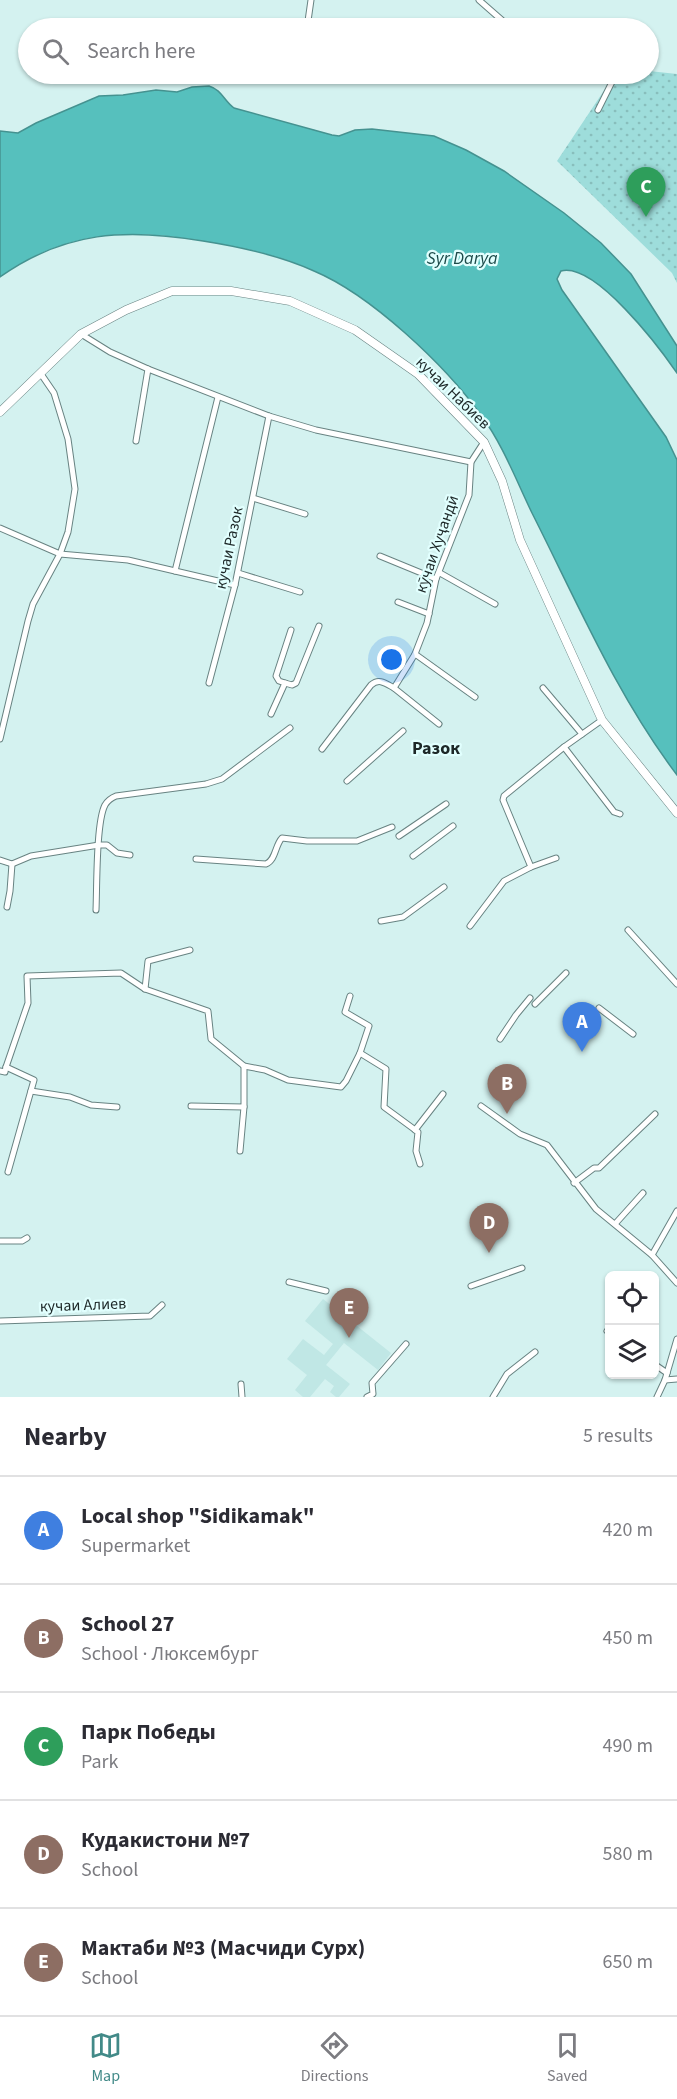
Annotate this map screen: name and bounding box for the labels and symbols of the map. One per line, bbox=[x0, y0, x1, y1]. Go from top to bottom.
pin: C bbox=[626, 168, 666, 217]
water label: Syr Darya bbox=[426, 246, 498, 271]
street label: кучаи Набиев bbox=[411, 352, 495, 434]
street label: кӯчаи Хуҷандӣ bbox=[410, 492, 464, 596]
street label: кучаи Разок bbox=[210, 505, 249, 591]
your location bbox=[377, 645, 406, 674]
district label: Разок bbox=[412, 736, 460, 761]
pin: A bbox=[562, 1002, 602, 1052]
pin: B bbox=[488, 1064, 526, 1114]
pin: D bbox=[470, 1204, 508, 1253]
pin: E bbox=[330, 1288, 368, 1338]
street label: кучаи Алиев bbox=[39, 1293, 127, 1317]

